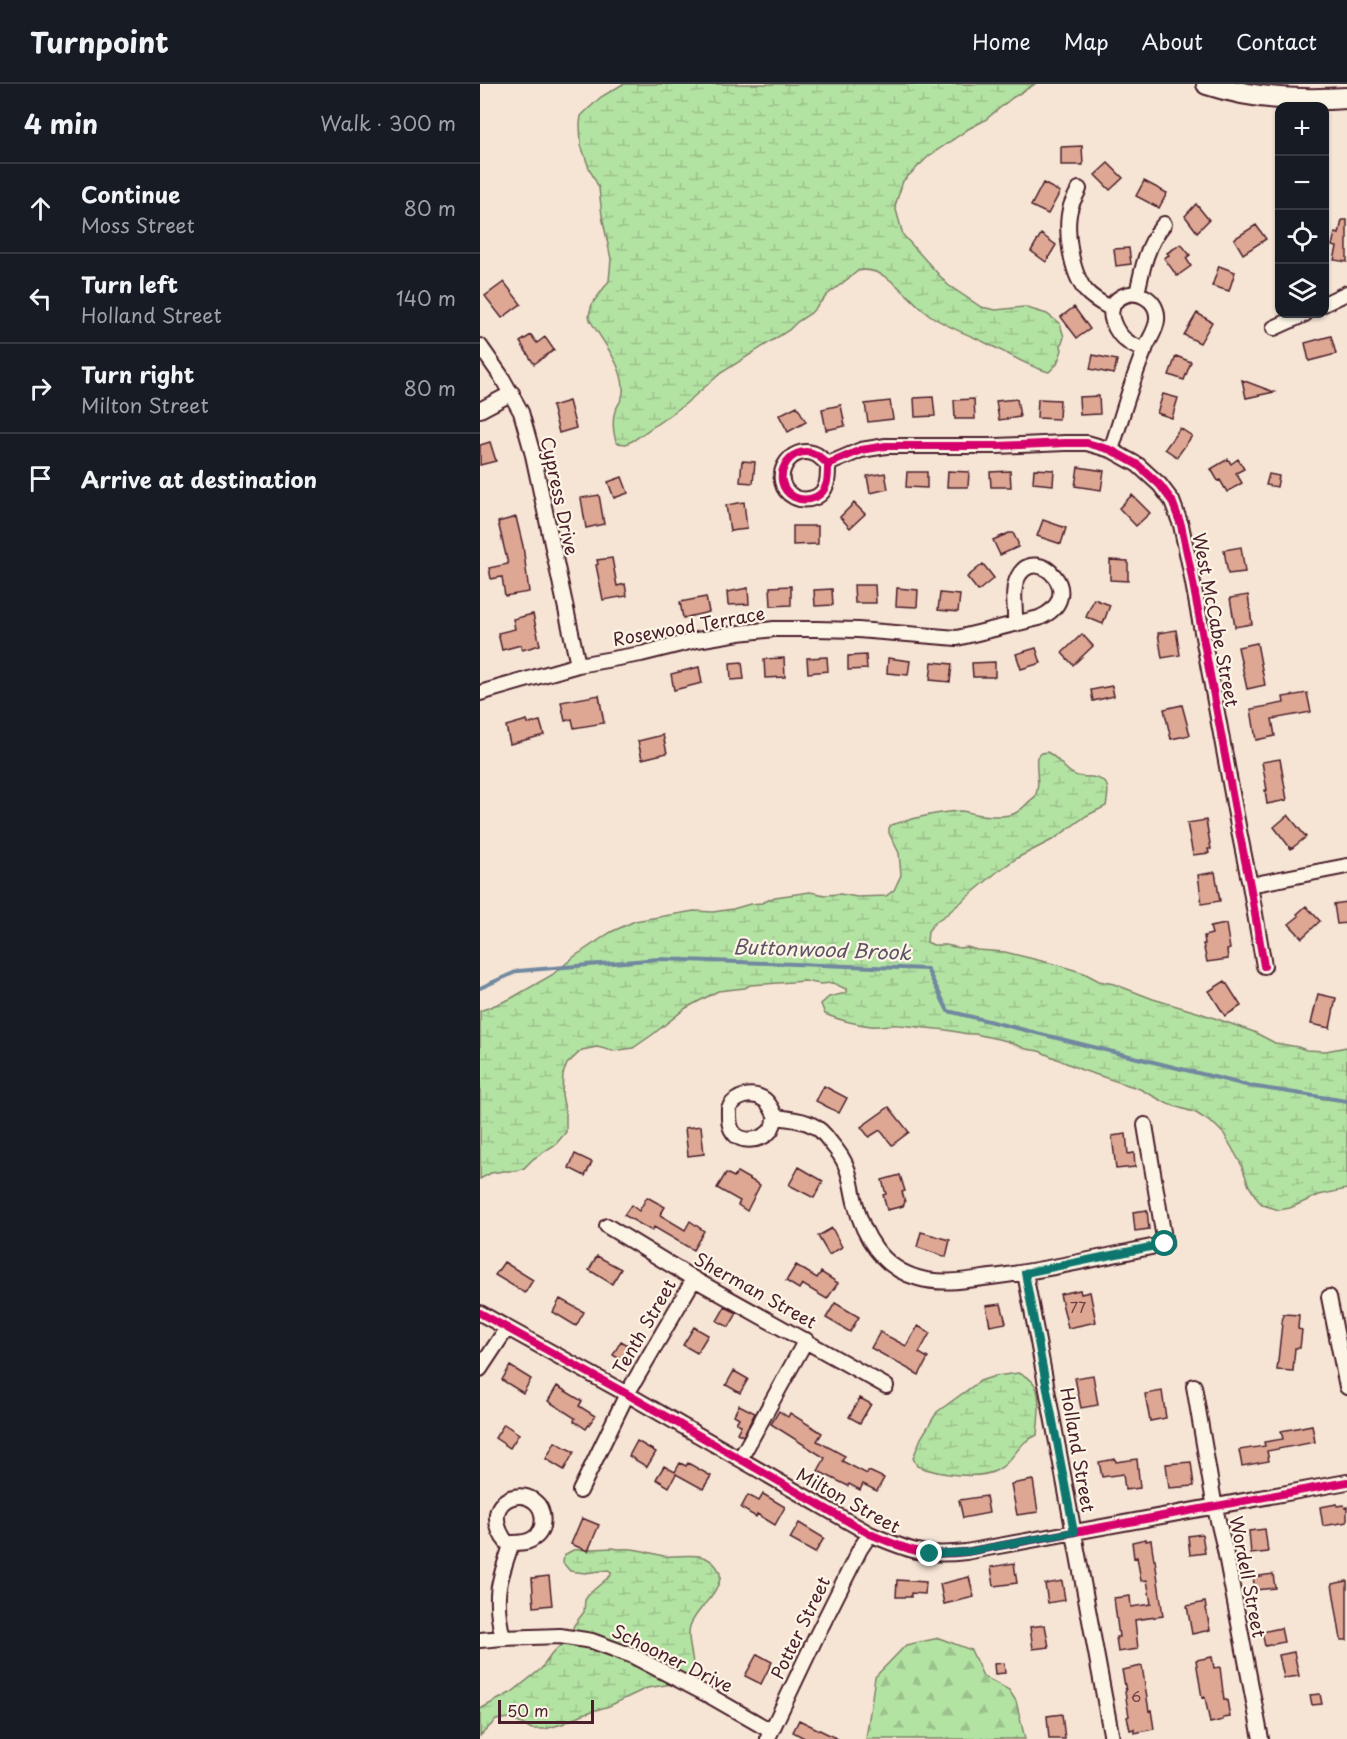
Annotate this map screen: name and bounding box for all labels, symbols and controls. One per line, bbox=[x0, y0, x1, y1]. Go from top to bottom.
text: Turnpoint bbox=[30, 20, 169, 63]
text: Home bbox=[972, 25, 1031, 57]
text: Map bbox=[1064, 25, 1109, 57]
text: About bbox=[1142, 25, 1203, 57]
text: Contact bbox=[1236, 25, 1317, 57]
map controls bbox=[1275, 102, 1329, 318]
button: + bbox=[1275, 102, 1329, 156]
text: 4 min bbox=[24, 104, 98, 143]
text: Walk · 300 m bbox=[320, 108, 456, 138]
button: − bbox=[1275, 156, 1329, 210]
text: Continue bbox=[81, 177, 180, 210]
icon: ahead bbox=[24, 192, 57, 225]
text: 80 m bbox=[404, 193, 456, 223]
text: Moss Street bbox=[81, 210, 195, 240]
button: locate bbox=[1275, 210, 1329, 264]
button: layers bbox=[1275, 264, 1329, 318]
text: Turn left bbox=[81, 267, 178, 300]
icon: left bbox=[24, 282, 57, 315]
text: 140 m bbox=[396, 283, 456, 313]
text: Holland Street bbox=[81, 300, 222, 330]
text: Turn right bbox=[81, 357, 194, 390]
icon: right bbox=[24, 372, 57, 405]
text: 80 m bbox=[404, 373, 456, 403]
text: Milton Street bbox=[81, 390, 209, 420]
street label: Cypress Drive bbox=[535, 434, 586, 558]
icon: arrive bbox=[24, 462, 57, 495]
text: Arrive at destination bbox=[81, 462, 317, 495]
street label: West McCabe Street bbox=[1186, 530, 1247, 709]
street label: Rosewood Terrace bbox=[610, 599, 767, 652]
water label: Buttonwood Brook bbox=[733, 931, 912, 967]
route start bbox=[1151, 1230, 1177, 1256]
street label: Sherman Street bbox=[690, 1245, 822, 1335]
street label: Tenth Street bbox=[605, 1273, 682, 1379]
house number: 77 bbox=[1070, 1295, 1086, 1318]
street label: Holland Street bbox=[1054, 1385, 1103, 1514]
street label: Milton Street bbox=[792, 1460, 906, 1539]
street label: Wordell Street bbox=[1223, 1514, 1273, 1640]
route end bbox=[916, 1540, 942, 1566]
street label: Potter Street bbox=[763, 1571, 836, 1683]
street label: Schooner Drive bbox=[608, 1617, 738, 1699]
house number: 6 bbox=[1131, 1684, 1141, 1707]
scale bar bbox=[498, 1697, 594, 1724]
text: 50 m bbox=[507, 1698, 548, 1722]

